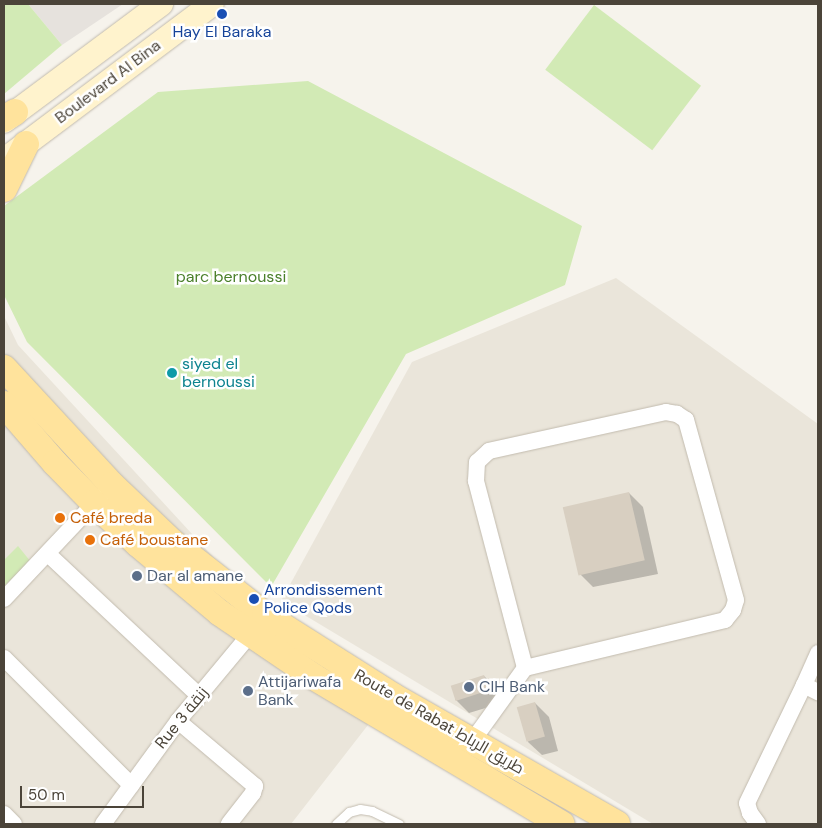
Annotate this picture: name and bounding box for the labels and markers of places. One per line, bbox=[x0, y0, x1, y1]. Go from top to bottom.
marker: Hay El Baraka bbox=[216, 8, 228, 20]
place label: Hay El Baraka bbox=[172, 22, 272, 42]
place label: siyed el bernoussi bbox=[182, 354, 255, 392]
marker: siyed el bernoussi bbox=[166, 367, 178, 379]
place label: Café breda bbox=[70, 508, 152, 528]
marker: Café breda bbox=[54, 512, 66, 524]
place label: Café boustane bbox=[100, 530, 208, 550]
marker: Café boustane bbox=[84, 534, 96, 546]
place label: Dar al amane bbox=[147, 566, 243, 586]
marker: Dar al amane bbox=[131, 570, 143, 582]
place label: Arrondissement Police Qods bbox=[264, 580, 383, 618]
marker: Arrondissement Police Qods bbox=[248, 593, 260, 605]
place label: Attijariwafa Bank bbox=[258, 672, 341, 710]
place label: CIH Bank bbox=[479, 677, 545, 697]
marker: CIH Bank bbox=[463, 681, 475, 693]
marker: Attijariwafa Bank bbox=[242, 685, 254, 697]

